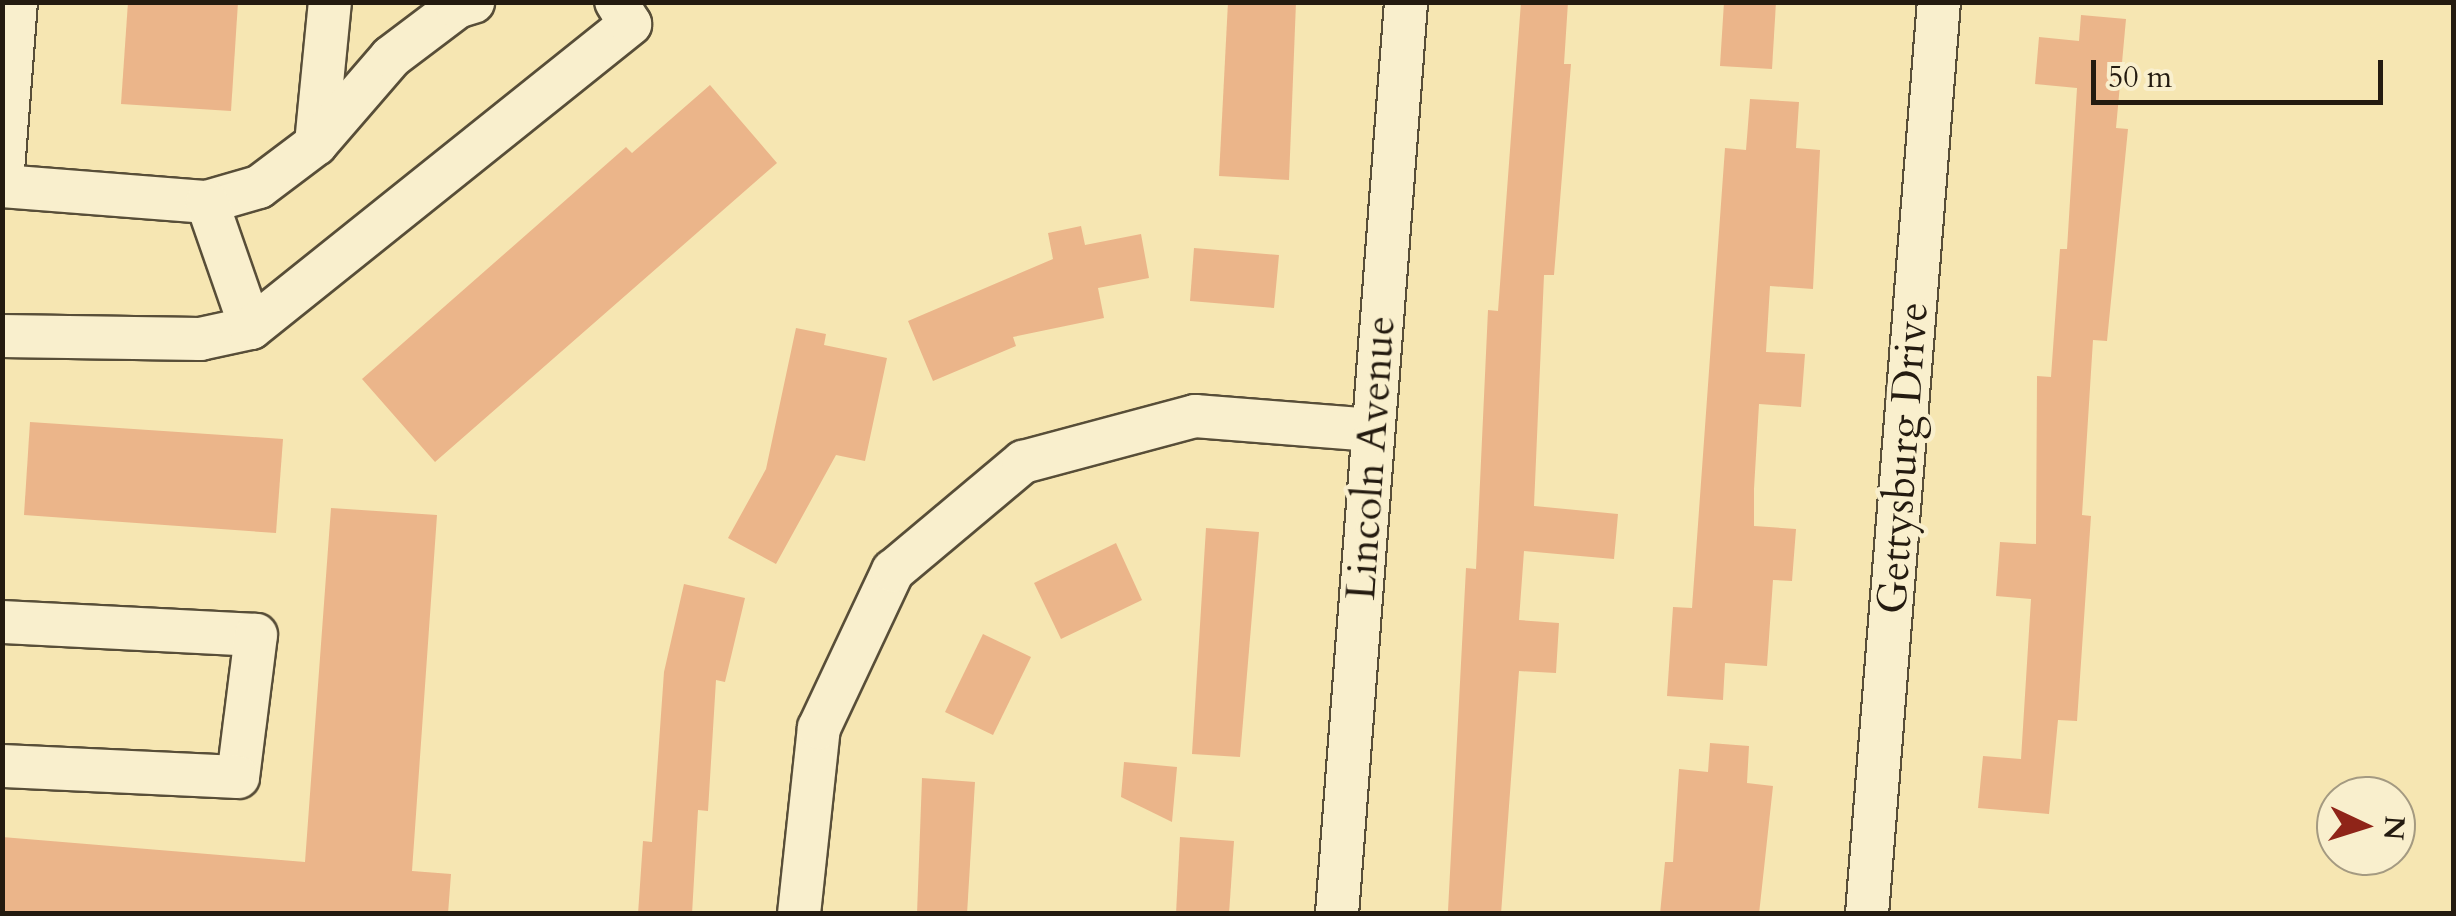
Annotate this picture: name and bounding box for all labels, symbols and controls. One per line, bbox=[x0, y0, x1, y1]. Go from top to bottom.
scale bar bbox=[2096, 40, 2388, 102]
text: 50 m bbox=[2108, 57, 2172, 98]
street label: Gettysburg Drive bbox=[1867, 300, 1939, 616]
street label: Lincoln Avenue bbox=[1336, 314, 1406, 602]
north arrow bbox=[2316, 776, 2416, 876]
text: N bbox=[2374, 815, 2414, 841]

